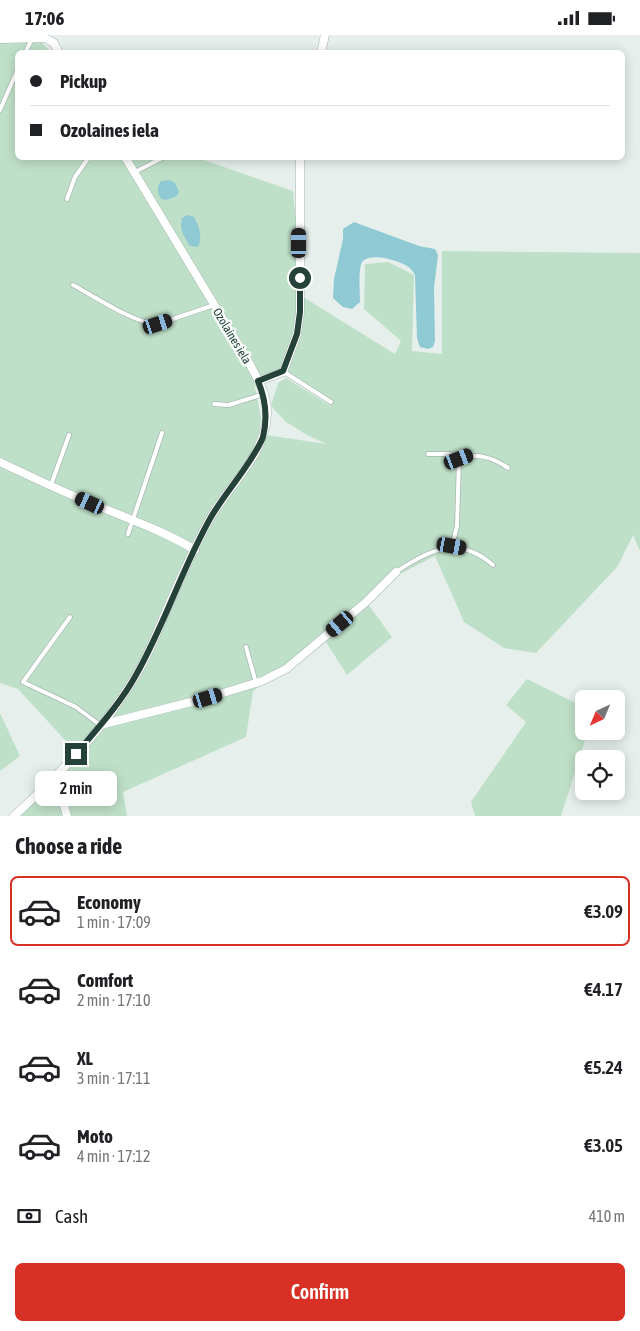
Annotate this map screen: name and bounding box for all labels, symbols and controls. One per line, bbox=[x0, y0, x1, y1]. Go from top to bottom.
text: 17:06 bbox=[25, 7, 64, 29]
text: Pickup bbox=[60, 70, 107, 92]
text: Ozolaines iela bbox=[60, 119, 159, 141]
car bbox=[291, 228, 306, 258]
route start bbox=[289, 267, 311, 289]
street label: Ozolaines iela bbox=[210, 306, 254, 366]
car bbox=[141, 312, 174, 336]
car bbox=[442, 447, 475, 471]
car bbox=[73, 490, 106, 516]
car bbox=[435, 536, 468, 556]
car bbox=[323, 609, 356, 639]
car bbox=[191, 686, 224, 710]
north arrow bbox=[575, 690, 625, 740]
map controls bbox=[575, 690, 625, 800]
route end bbox=[65, 743, 87, 765]
button: locate bbox=[575, 750, 625, 800]
callout: 2 min bbox=[35, 771, 117, 807]
text: 2 min bbox=[60, 779, 92, 797]
text: Choose a ride bbox=[15, 833, 122, 859]
icon: car bbox=[17, 889, 62, 934]
text: Economy bbox=[77, 891, 141, 913]
text: €3.09 bbox=[584, 900, 623, 922]
text: 1 min · 17:09 bbox=[77, 913, 151, 931]
icon: car bbox=[17, 967, 62, 1012]
text: Comfort bbox=[77, 969, 133, 991]
text: €4.17 bbox=[584, 978, 623, 1000]
text: 2 min · 17:10 bbox=[77, 991, 150, 1009]
icon: car bbox=[17, 1045, 62, 1090]
text: XL bbox=[77, 1047, 93, 1069]
text: €5.24 bbox=[584, 1056, 623, 1078]
text: 3 min · 17:11 bbox=[77, 1069, 150, 1087]
icon: car bbox=[17, 1123, 62, 1168]
text: Moto bbox=[77, 1125, 113, 1147]
text: €3.05 bbox=[584, 1134, 623, 1156]
text: 4 min · 17:12 bbox=[77, 1147, 150, 1165]
icon: cash bbox=[15, 1202, 43, 1230]
text: Cash bbox=[55, 1205, 88, 1227]
text: 410 m bbox=[589, 1207, 625, 1225]
button: Confirm bbox=[15, 1263, 625, 1321]

